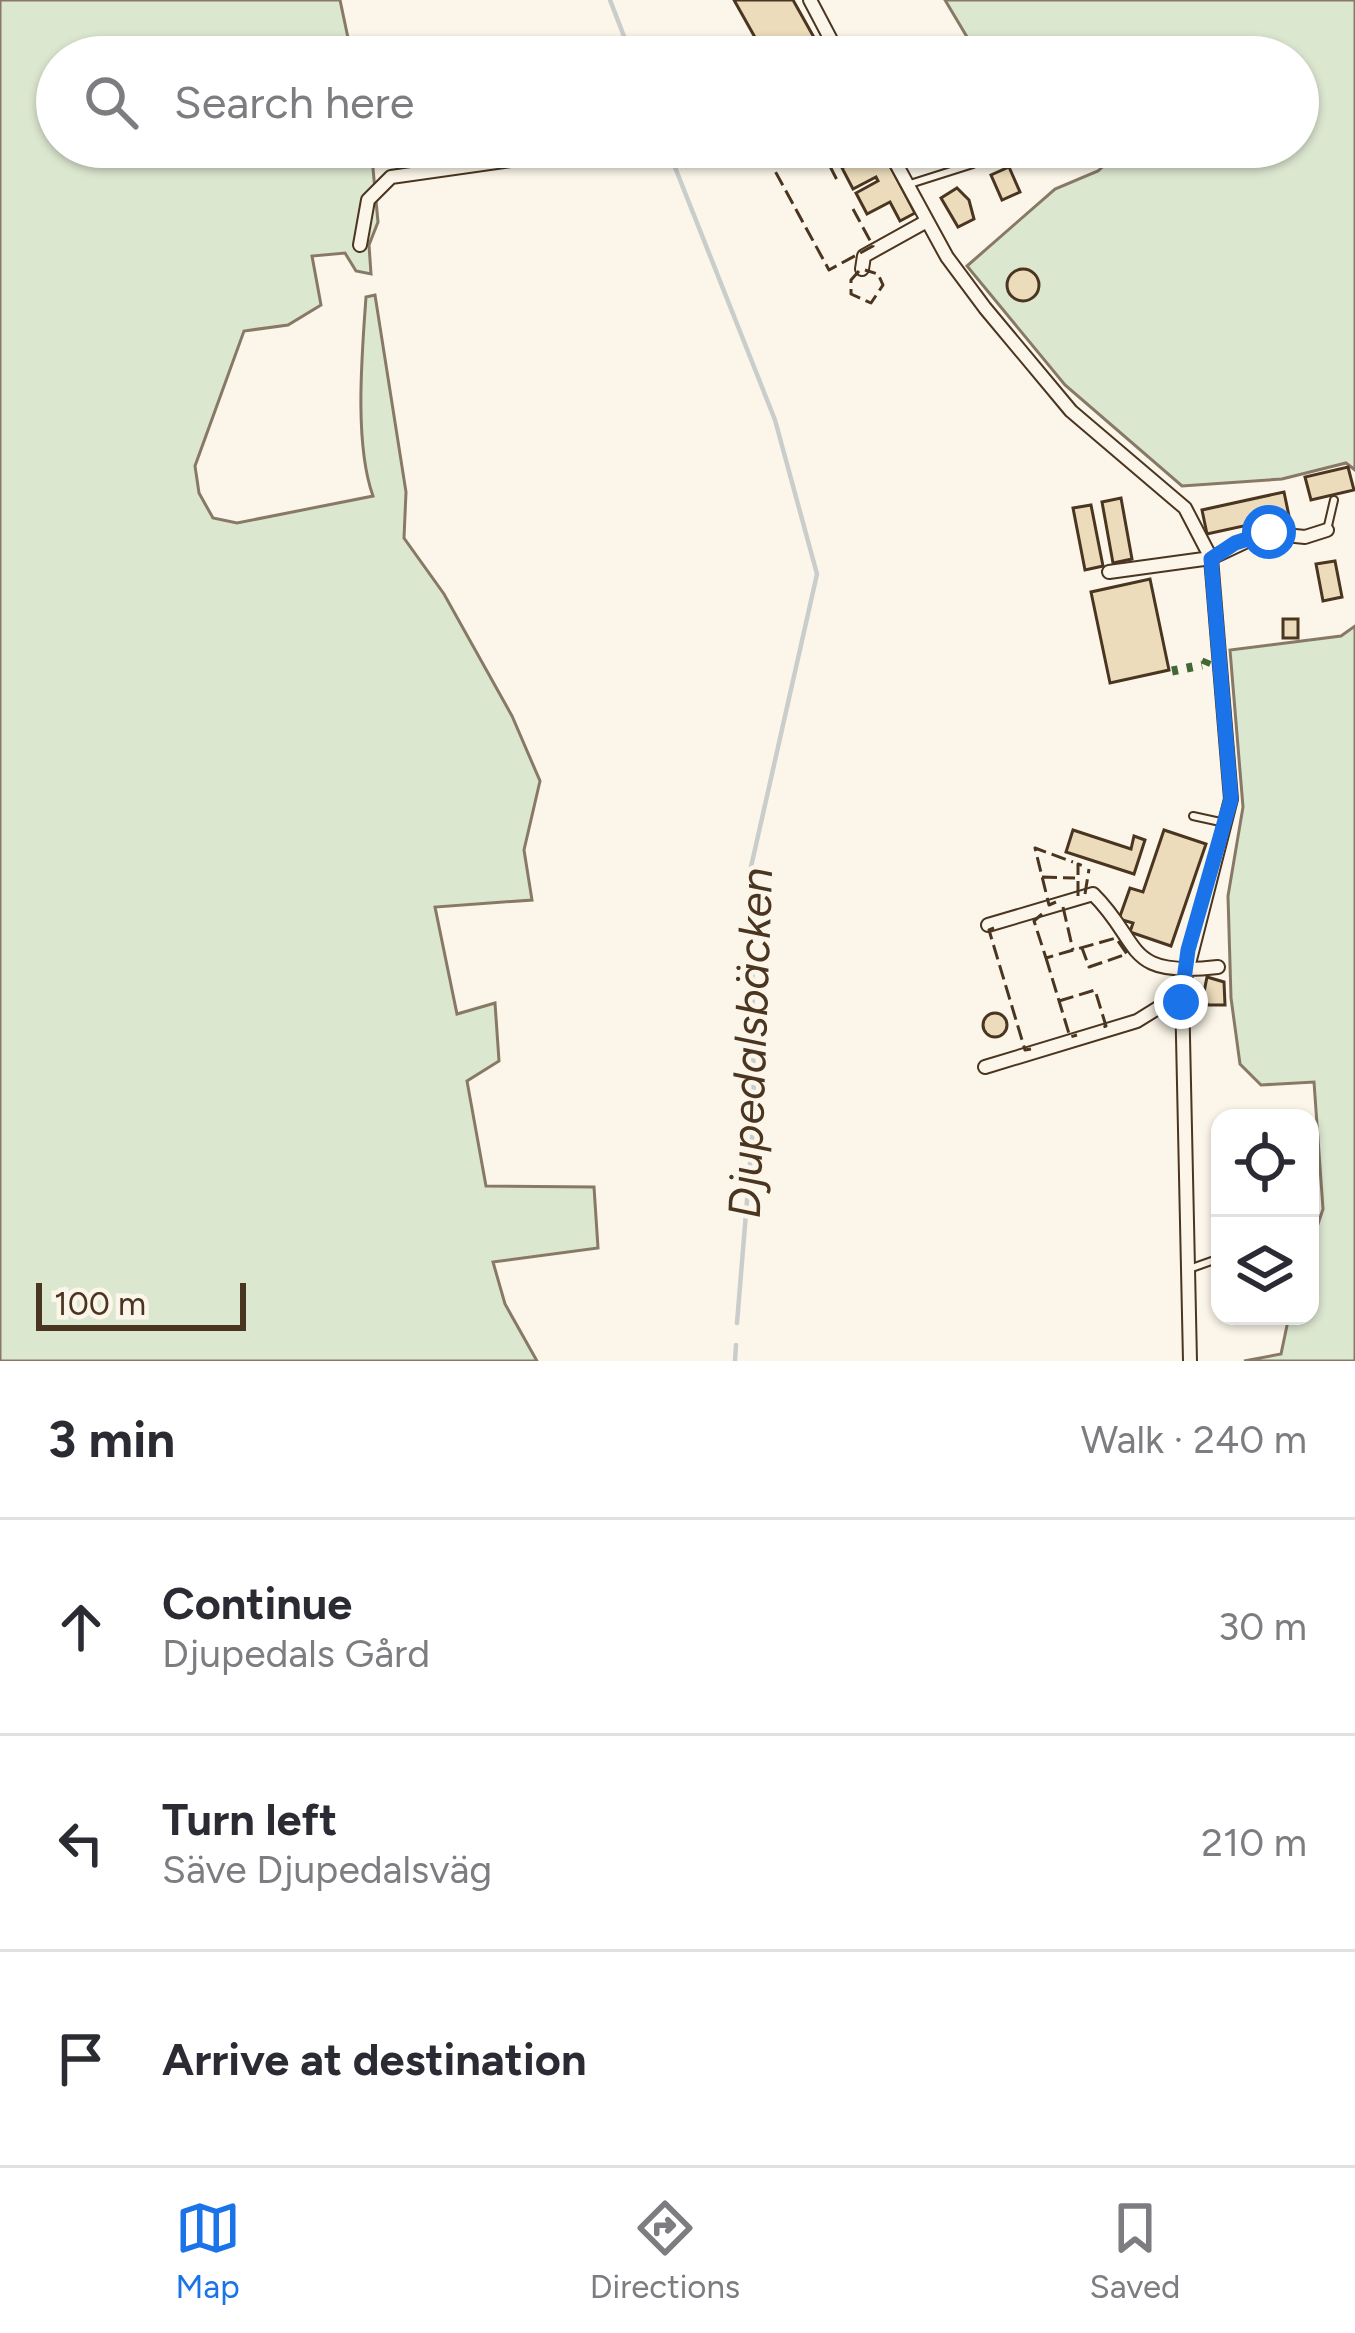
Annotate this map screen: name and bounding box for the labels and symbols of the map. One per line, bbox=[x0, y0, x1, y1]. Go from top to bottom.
route start bbox=[1242, 505, 1296, 559]
water label: Djupedalsbäcken bbox=[717, 867, 783, 1219]
route end bbox=[1154, 975, 1208, 1029]
scale bar bbox=[36, 1277, 246, 1330]

